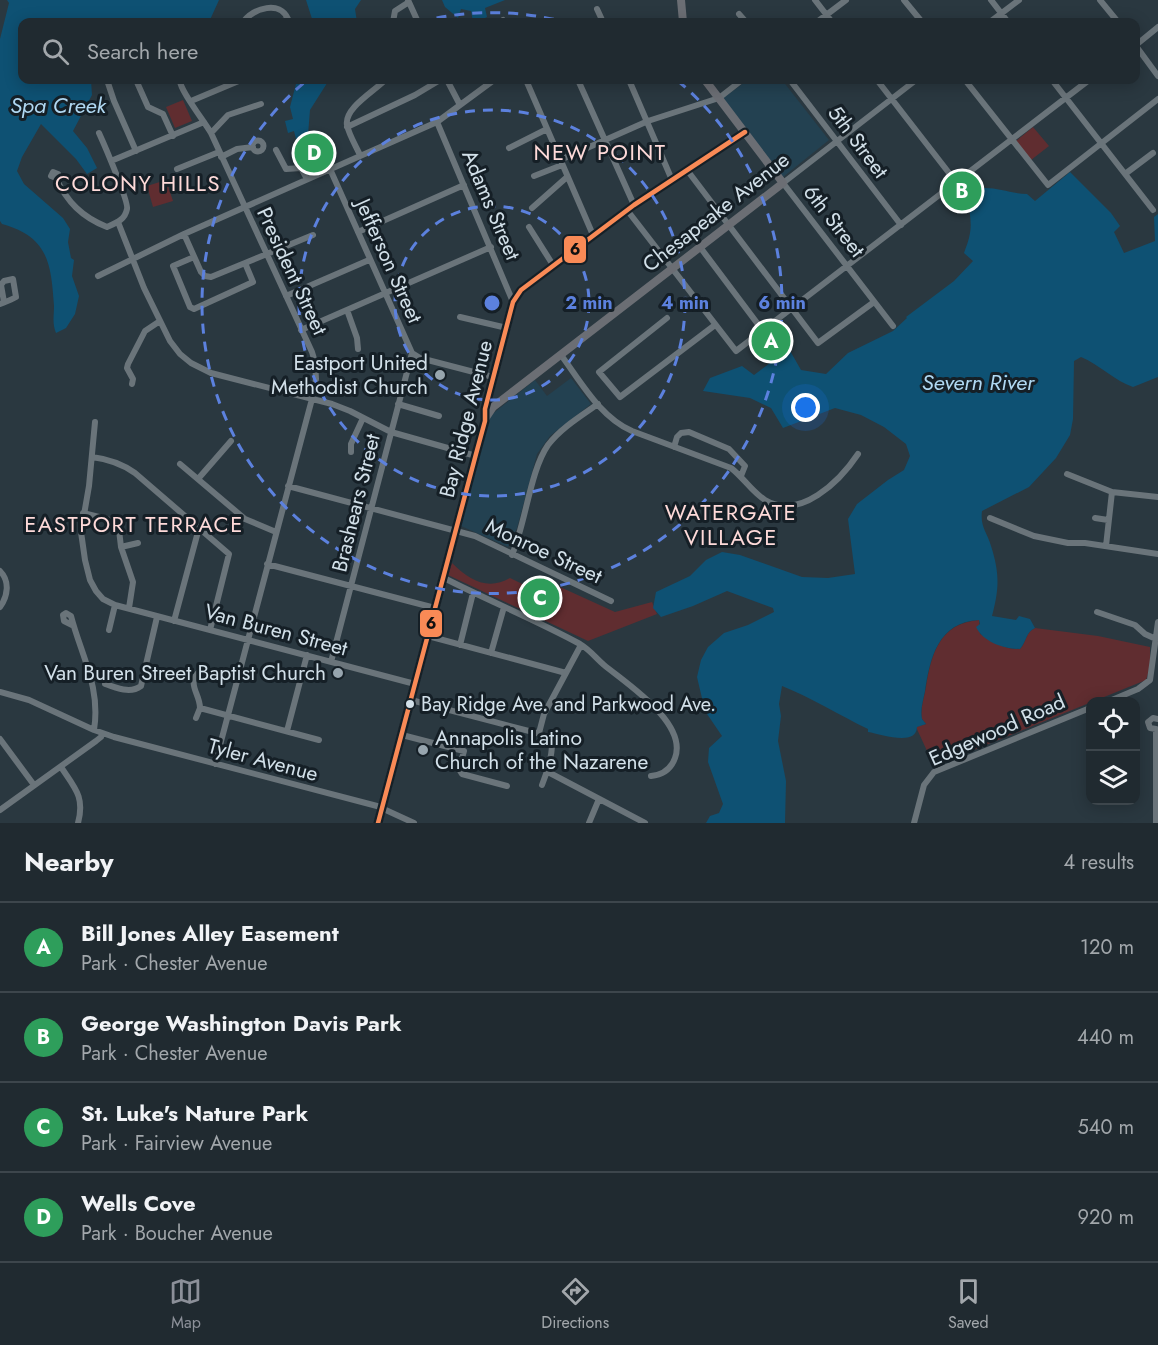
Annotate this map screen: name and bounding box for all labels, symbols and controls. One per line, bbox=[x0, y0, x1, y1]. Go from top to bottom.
search box bbox=[18, 18, 1140, 84]
icon: search bbox=[39, 35, 72, 68]
text: Search here bbox=[87, 35, 198, 67]
water label: Spa Creek bbox=[10, 89, 107, 121]
street label: 5th Street bbox=[821, 99, 895, 185]
pin: D bbox=[294, 130, 334, 176]
district label: NEW POINT bbox=[533, 136, 667, 168]
street label: Adams Street bbox=[454, 145, 528, 265]
street label: Chesapeake Avenue bbox=[636, 145, 796, 279]
district label: COLONY HILLS bbox=[55, 167, 221, 199]
pin: B bbox=[942, 168, 982, 213]
street label: 6th Street bbox=[796, 178, 872, 264]
street label: Jefferson Street bbox=[347, 191, 430, 328]
street label: President Street bbox=[249, 202, 335, 340]
line badge: 6 bbox=[563, 235, 587, 264]
text: 6 bbox=[570, 238, 580, 261]
text: 2 min bbox=[565, 290, 613, 316]
text: 4 min bbox=[661, 290, 709, 316]
text: 6 min bbox=[758, 290, 806, 316]
centre of rings bbox=[482, 293, 502, 313]
pin: A bbox=[752, 318, 790, 364]
street label: Bay Ridge Avenue bbox=[432, 337, 500, 501]
place label: Eastport United Methodist Church bbox=[271, 348, 428, 402]
water label: Severn River bbox=[922, 366, 1036, 398]
marker: Eastport United Methodist Church bbox=[433, 368, 447, 382]
your location bbox=[791, 393, 820, 422]
street label: Brashears Street bbox=[324, 431, 388, 575]
district label: WATERGATE VILLAGE bbox=[665, 496, 797, 553]
district label: EASTPORT TERRACE bbox=[24, 508, 244, 540]
street label: Monroe Street bbox=[481, 511, 607, 591]
pin: C bbox=[520, 576, 560, 620]
street label: Van Buren Street bbox=[201, 596, 351, 664]
line badge: 6 bbox=[419, 609, 443, 638]
text: 6 bbox=[426, 612, 436, 635]
place label: Van Buren Street Baptist Church bbox=[44, 658, 326, 688]
marker: Van Buren Street Baptist Church bbox=[331, 666, 345, 680]
street label: Edgewood Road bbox=[924, 687, 1070, 773]
place label: Bay Ridge Ave. and Parkwood Ave. bbox=[421, 690, 716, 719]
map controls bbox=[1086, 697, 1140, 805]
button: locate bbox=[1086, 697, 1140, 751]
marker: Bay Ridge Ave. and Parkwood Ave. bbox=[404, 698, 416, 710]
place label: Annapolis Latino Church of the Nazarene bbox=[435, 723, 649, 777]
street label: Tyler Avenue bbox=[205, 731, 322, 789]
marker: Annapolis Latino Church of the Nazarene bbox=[416, 743, 430, 757]
button: layers bbox=[1086, 751, 1140, 805]
text: Nearby bbox=[24, 843, 113, 881]
text: 4 results bbox=[1063, 848, 1134, 877]
text: Bill Jones Alley Easement bbox=[81, 917, 339, 949]
text: A bbox=[36, 933, 51, 962]
text: 120 m bbox=[1080, 933, 1134, 962]
text: Park · Chester Avenue bbox=[81, 949, 267, 978]
text: George Washington Davis Park bbox=[81, 1007, 402, 1039]
text: B bbox=[37, 1023, 50, 1052]
text: 440 m bbox=[1077, 1023, 1134, 1052]
text: Park · Chester Avenue bbox=[81, 1039, 267, 1068]
text: St. Luke's Nature Park bbox=[81, 1097, 308, 1129]
text: C bbox=[36, 1113, 51, 1142]
text: 540 m bbox=[1077, 1113, 1134, 1142]
text: Park · Fairview Avenue bbox=[81, 1129, 272, 1158]
text: Wells Cove bbox=[81, 1187, 196, 1219]
text: D bbox=[36, 1203, 51, 1232]
text: 920 m bbox=[1078, 1203, 1134, 1232]
text: Park · Boucher Avenue bbox=[81, 1219, 273, 1248]
tab: Map bbox=[169, 1275, 202, 1334]
tab: Directions bbox=[541, 1275, 609, 1334]
tab: Saved bbox=[948, 1275, 989, 1334]

